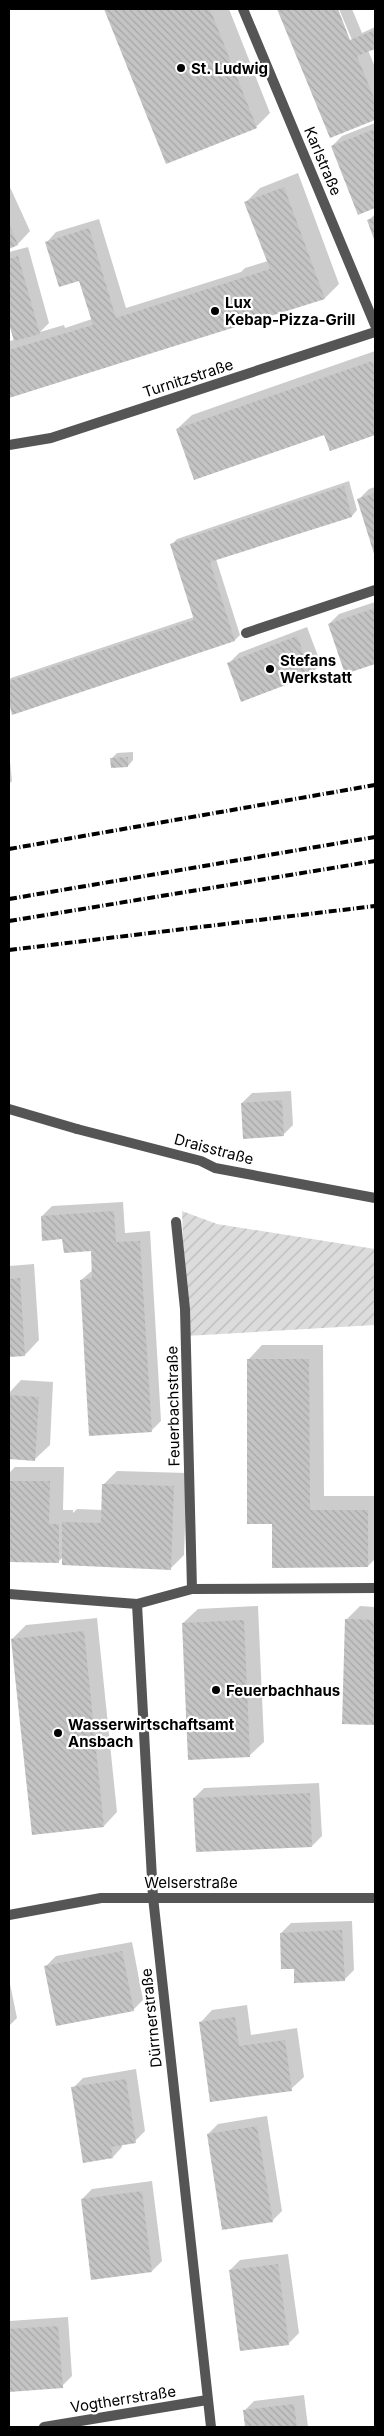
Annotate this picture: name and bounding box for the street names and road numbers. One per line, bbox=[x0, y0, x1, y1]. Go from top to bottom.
street label: Karlstraße bbox=[300, 124, 346, 198]
street label: Turnitzstraße bbox=[140, 354, 236, 402]
street label: Draisstraße bbox=[172, 1129, 256, 1169]
street label: Feuerbachstraße bbox=[162, 1346, 184, 1466]
street label: Welserstraße bbox=[144, 1873, 238, 1892]
street label: Dürrnerstraße bbox=[136, 1967, 166, 2069]
street label: Vogtherrstraße bbox=[69, 2381, 177, 2417]

